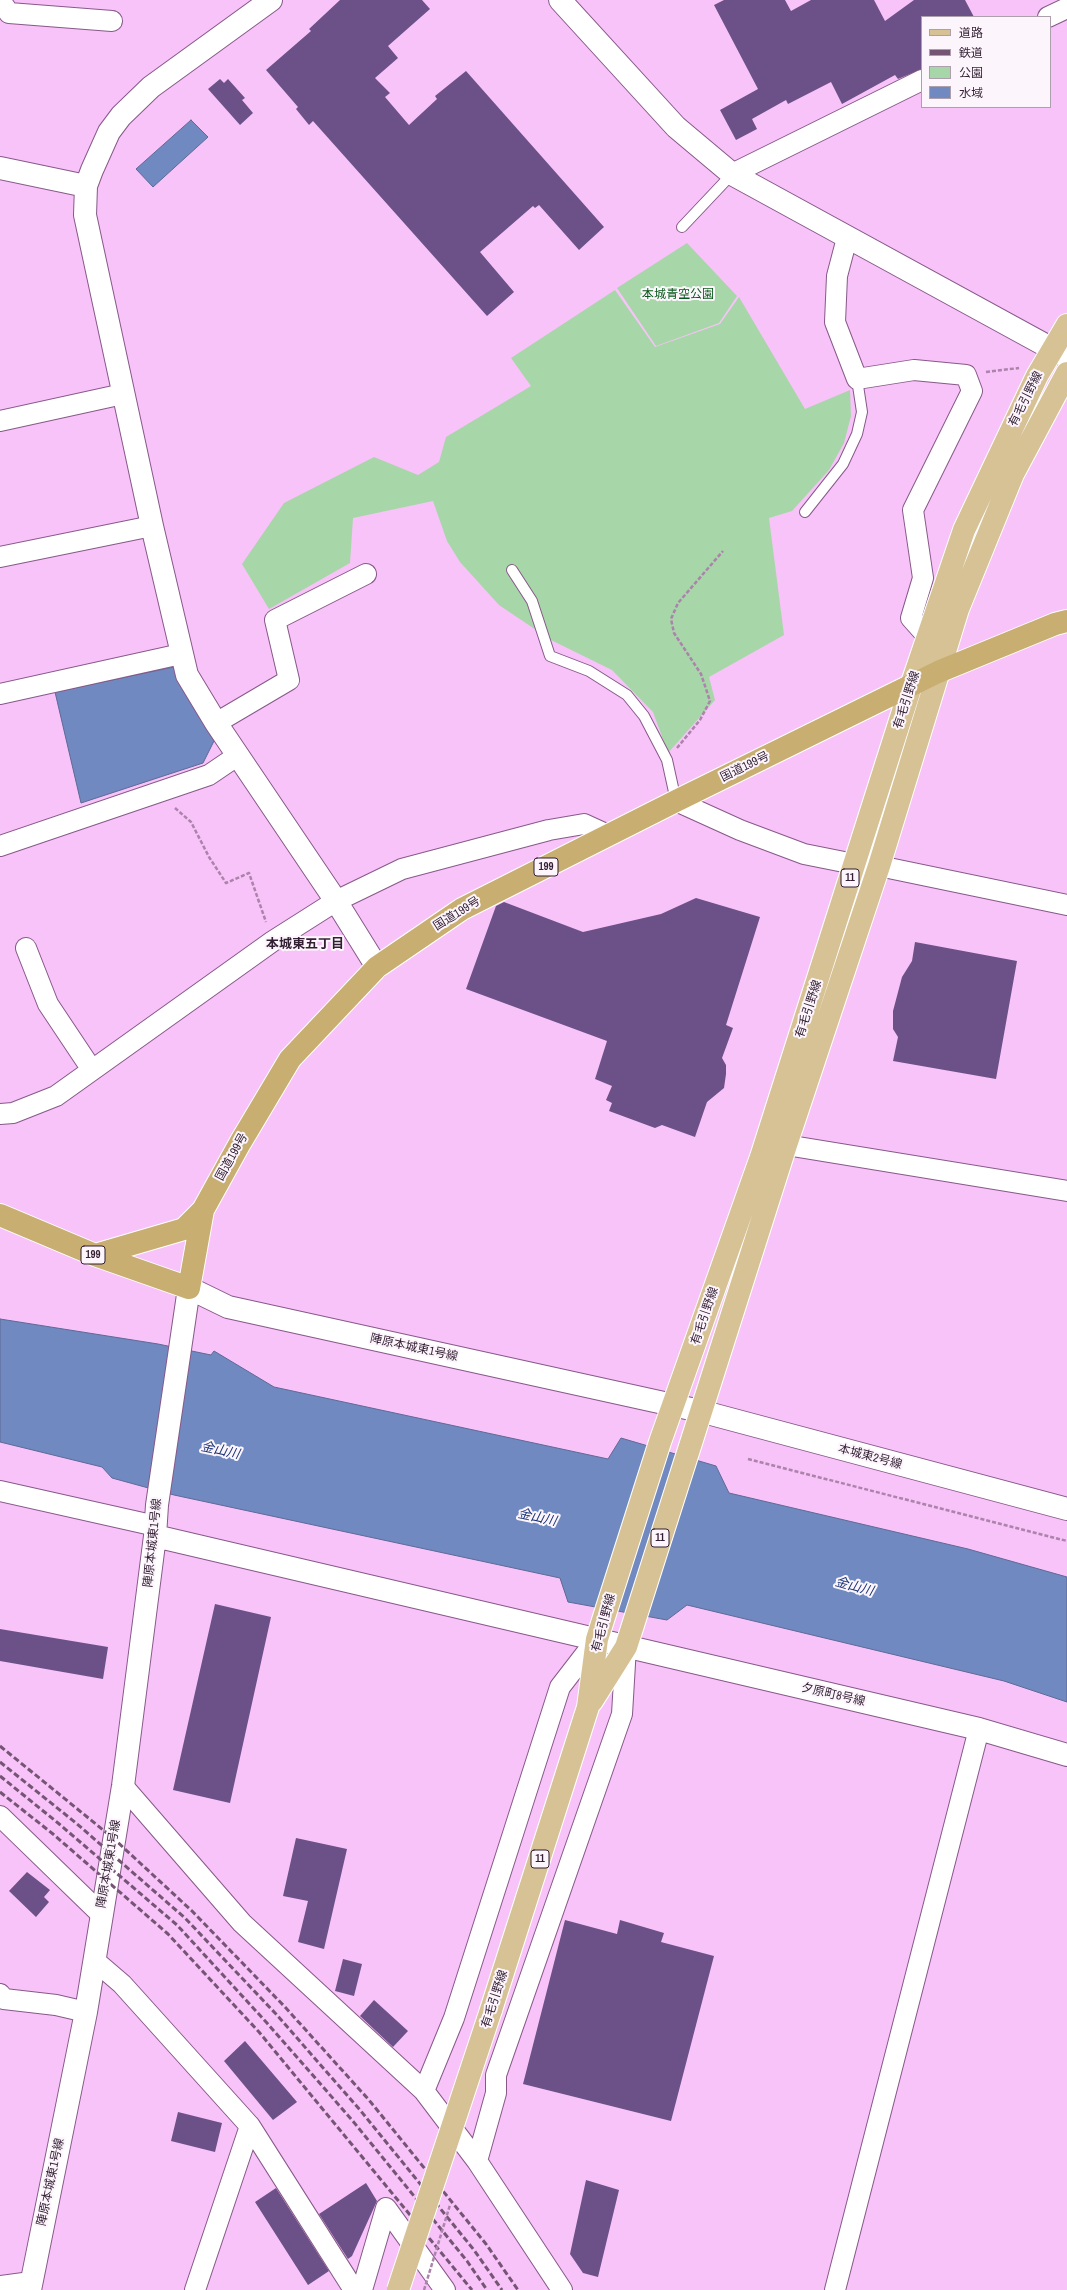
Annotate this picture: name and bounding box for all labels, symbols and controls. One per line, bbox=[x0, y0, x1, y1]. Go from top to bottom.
legend bbox=[921, 16, 1051, 108]
text: 道路 bbox=[959, 25, 983, 41]
text: 鉄道 bbox=[959, 45, 983, 61]
text: 公園 bbox=[959, 65, 983, 81]
text: 水域 bbox=[959, 85, 983, 101]
park label: 本城青空公園 bbox=[642, 288, 714, 302]
street label: 有毛引野線 bbox=[1006, 369, 1046, 429]
street label: 有毛引野線 bbox=[891, 669, 923, 731]
street label: 国道199号 bbox=[718, 749, 772, 785]
road number: 199 bbox=[534, 858, 558, 876]
road number: 11 bbox=[841, 869, 859, 887]
street label: 国道199号 bbox=[431, 894, 483, 934]
district label: 本城東五丁目 bbox=[266, 937, 344, 953]
street label: 有毛引野線 bbox=[793, 978, 825, 1040]
street label: 国道199号 bbox=[213, 1131, 251, 1183]
road number: 199 bbox=[81, 1246, 105, 1264]
street label: 有毛引野線 bbox=[688, 1285, 722, 1347]
street label: 陣原本城東1号線 bbox=[369, 1332, 459, 1364]
water label: 金山川 bbox=[199, 1439, 241, 1463]
street label: 本城東2号線 bbox=[837, 1442, 903, 1472]
street label: 陣原本城東1号線 bbox=[141, 1498, 165, 1588]
water label: 金山川 bbox=[516, 1506, 558, 1530]
road number: 11 bbox=[651, 1529, 669, 1547]
water label: 金山川 bbox=[833, 1574, 875, 1600]
street label: 有毛引野線 bbox=[589, 1592, 619, 1654]
street label: 夕原町8号線 bbox=[799, 1681, 867, 1709]
street label: 陣原本城東1号線 bbox=[94, 1819, 124, 1909]
road number: 11 bbox=[531, 1850, 549, 1868]
street label: 有毛引野線 bbox=[479, 1968, 511, 2030]
street label: 陣原本城東1号線 bbox=[35, 2137, 67, 2227]

